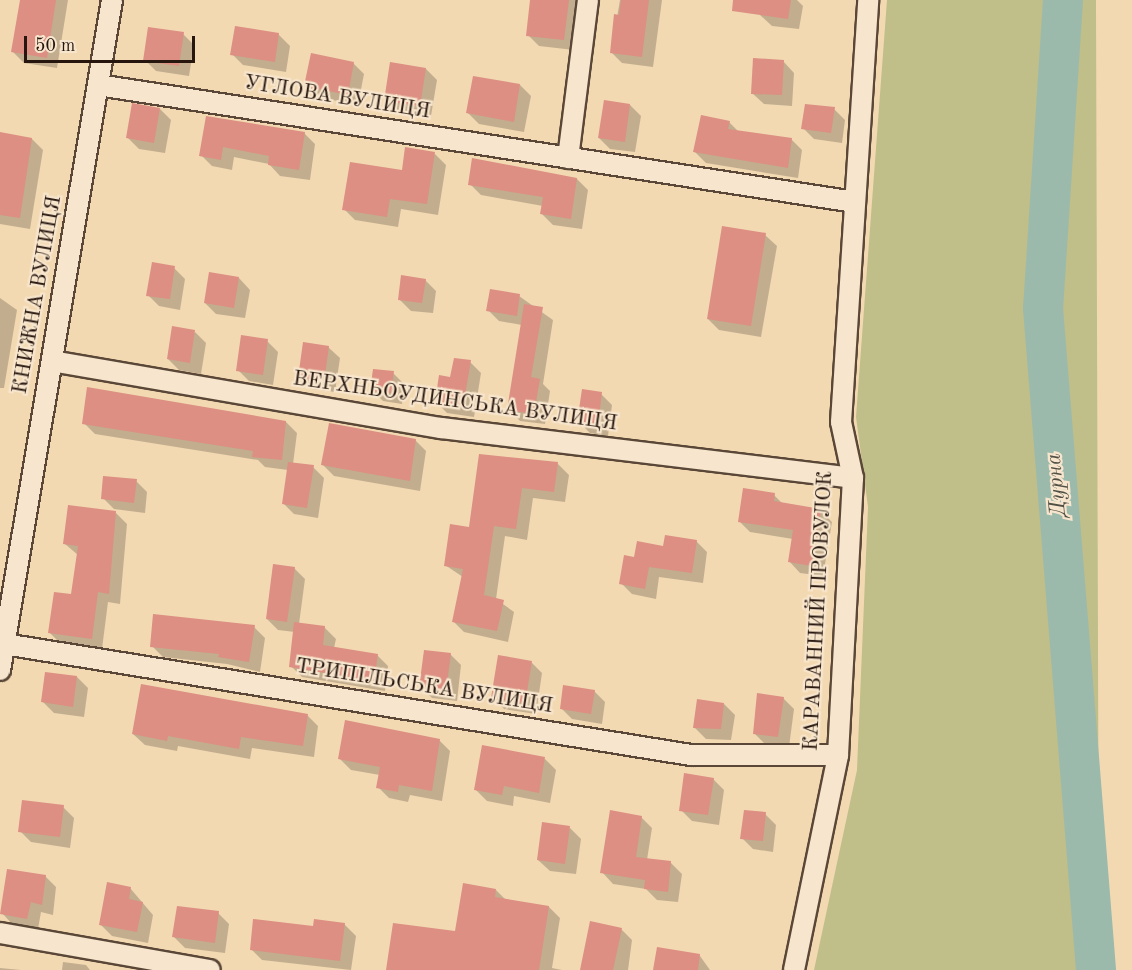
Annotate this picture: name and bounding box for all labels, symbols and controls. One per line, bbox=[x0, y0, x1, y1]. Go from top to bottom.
scale bar bbox=[27, 24, 198, 62]
text: 50 m bbox=[35, 37, 75, 55]
street label: УГЛОВА ВУЛИЦЯ bbox=[242, 71, 432, 125]
street label: КНИЖНА ВУЛИЦЯ bbox=[8, 194, 68, 396]
street label: ВЕРХНЬОУДИНСЬКА ВУЛИЦЯ bbox=[291, 367, 619, 437]
water label: Дурна bbox=[1041, 452, 1073, 518]
street label: КАРАВАННИЙ ПРОВУЛОК bbox=[799, 470, 839, 752]
street label: ТРИПІЛЬСЬКА ВУЛИЦЯ bbox=[293, 654, 555, 720]

